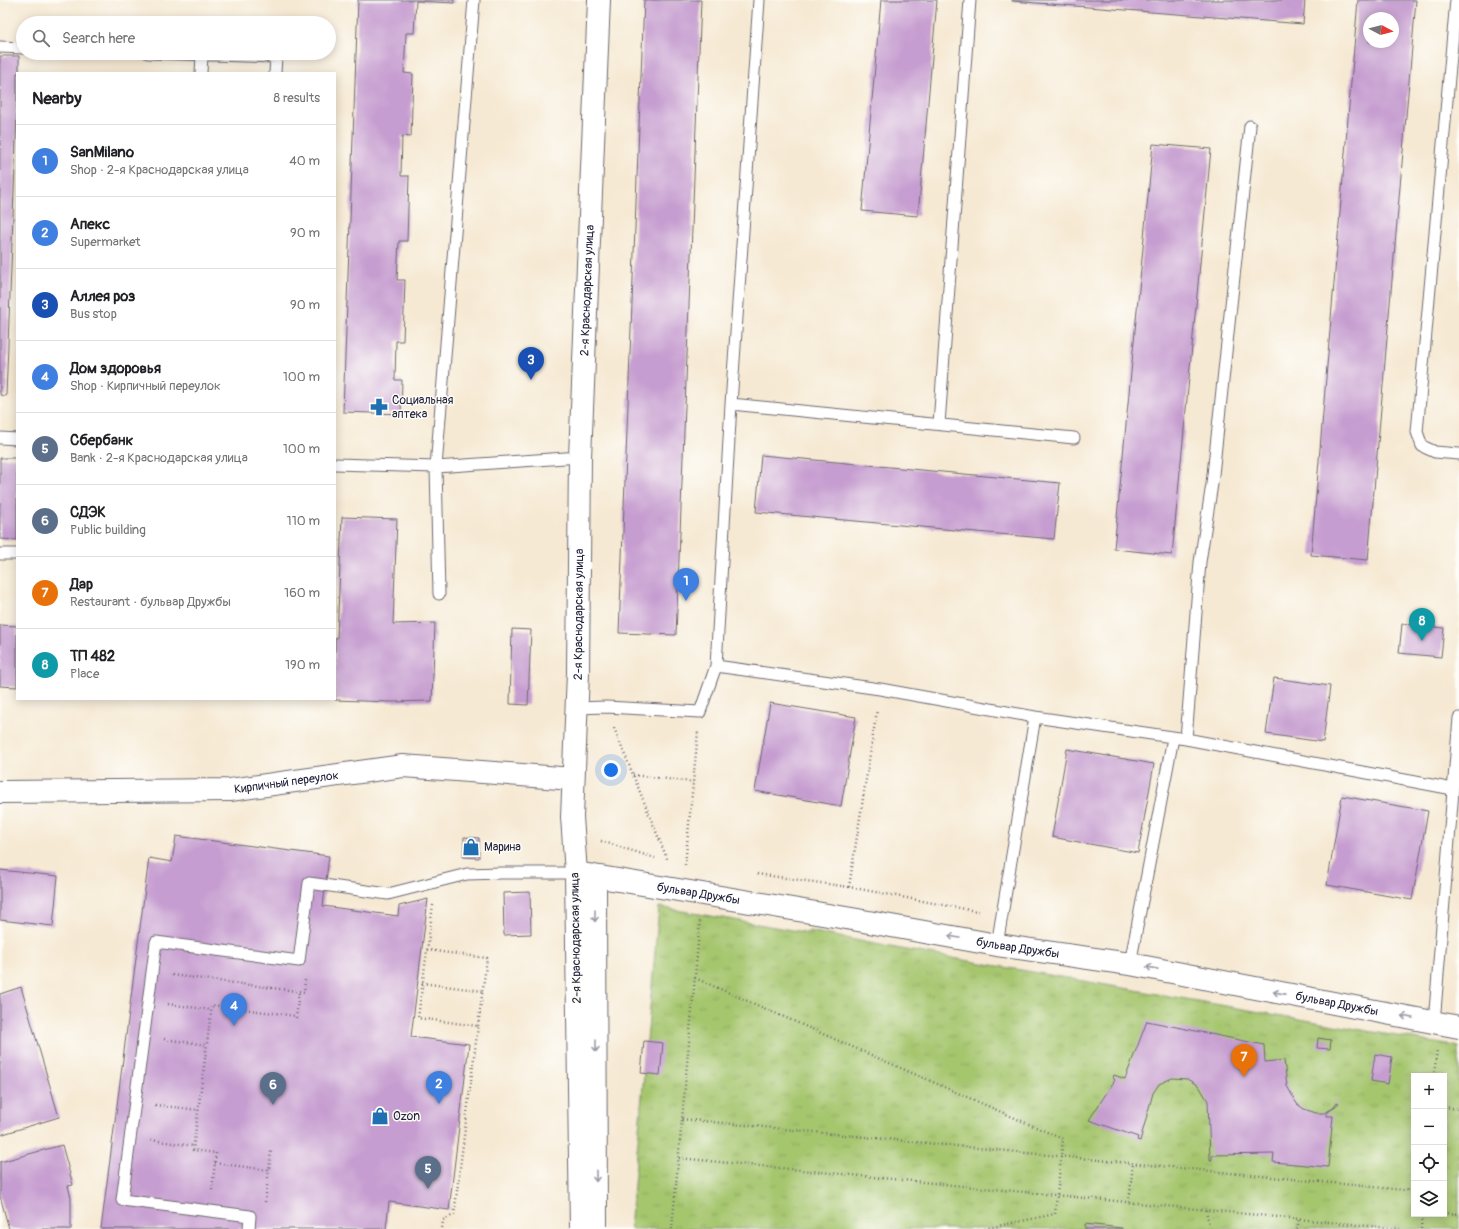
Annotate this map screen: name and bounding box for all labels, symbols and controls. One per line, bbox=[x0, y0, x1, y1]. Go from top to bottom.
north arrow bbox=[1363, 12, 1399, 48]
search box bbox=[16, 16, 336, 60]
icon: search bbox=[30, 27, 52, 49]
text: Search here bbox=[62, 29, 135, 48]
text: Nearby bbox=[32, 88, 81, 109]
text: 8 results bbox=[274, 90, 320, 106]
text: SanMilano bbox=[70, 143, 134, 162]
text: 1 bbox=[42, 153, 48, 169]
text: 40 m bbox=[289, 153, 320, 169]
text: Shop · 2-я Краснодарская улица bbox=[70, 162, 249, 178]
text: Апекс bbox=[70, 215, 110, 234]
street label: 2-я Краснодарская улица bbox=[577, 224, 597, 356]
text: 2 bbox=[41, 225, 49, 241]
text: 90 m bbox=[290, 225, 320, 241]
text: Supermarket bbox=[70, 234, 141, 250]
text: Аллея роз bbox=[70, 287, 136, 306]
text: 3 bbox=[41, 297, 49, 313]
text: 90 m bbox=[290, 297, 320, 313]
text: Bus stop bbox=[70, 306, 117, 322]
pin: 3 bbox=[518, 347, 544, 380]
text: Дом здоровья bbox=[70, 359, 161, 378]
text: 4 bbox=[41, 369, 49, 385]
text: 100 m bbox=[283, 369, 320, 385]
text: Shop · Кирпичный переулок bbox=[70, 378, 221, 394]
place label: Социальная аптека bbox=[392, 393, 454, 422]
pharmacy icon: Социальная аптека bbox=[369, 397, 389, 417]
text: Сбербанк bbox=[70, 431, 133, 450]
text: 5 bbox=[41, 441, 49, 457]
text: 100 m bbox=[283, 441, 320, 457]
text: Bank · 2-я Краснодарская улица bbox=[70, 450, 248, 466]
text: СДЭК bbox=[70, 503, 106, 522]
text: 6 bbox=[41, 513, 49, 529]
text: 110 m bbox=[287, 513, 320, 529]
text: Public building bbox=[70, 522, 146, 538]
street label: 2-я Краснодарская улица bbox=[570, 548, 587, 680]
pin: 1 bbox=[673, 568, 699, 601]
text: Дар bbox=[70, 575, 93, 594]
text: 7 bbox=[42, 585, 48, 601]
text: 160 m bbox=[284, 585, 320, 601]
text: Restaurant · бульвар Дружбы bbox=[70, 594, 231, 610]
pin: 8 bbox=[1409, 608, 1435, 641]
text: ТП 482 bbox=[70, 647, 115, 666]
text: 8 bbox=[42, 657, 48, 673]
text: 190 m bbox=[285, 657, 320, 673]
text: Place bbox=[70, 666, 99, 682]
your location bbox=[601, 760, 621, 780]
street label: Кирпичный переулок bbox=[233, 768, 340, 797]
shop icon: Марина bbox=[461, 837, 481, 857]
place label: Марина bbox=[484, 840, 521, 855]
street label: 2-я Краснодарская улица bbox=[567, 872, 585, 1004]
street label: бульвар Дружбы bbox=[656, 879, 741, 908]
one-way arrow bbox=[591, 909, 599, 922]
one-way arrow bbox=[948, 933, 961, 941]
street label: бульвар Дружбы bbox=[975, 934, 1061, 961]
one-way arrow bbox=[1145, 964, 1158, 972]
one-way arrow bbox=[1273, 988, 1286, 996]
street label: бульвар Дружбы bbox=[1294, 988, 1380, 1019]
pin: 4 bbox=[221, 993, 247, 1026]
one-way arrow bbox=[1401, 1013, 1414, 1021]
one-way arrow bbox=[592, 1039, 600, 1052]
pin: 7 bbox=[1231, 1044, 1257, 1077]
pin: 2 bbox=[426, 1071, 452, 1104]
pin: 6 bbox=[260, 1072, 286, 1105]
map controls bbox=[1411, 1073, 1447, 1217]
button: + bbox=[1411, 1073, 1447, 1109]
shop icon: Ozon bbox=[370, 1106, 390, 1126]
place label: Ozon bbox=[393, 1109, 420, 1124]
button: − bbox=[1411, 1109, 1447, 1145]
button: locate bbox=[1411, 1145, 1447, 1181]
pin: 5 bbox=[415, 1156, 441, 1189]
one-way arrow bbox=[592, 1169, 600, 1182]
button: layers bbox=[1411, 1181, 1447, 1217]

